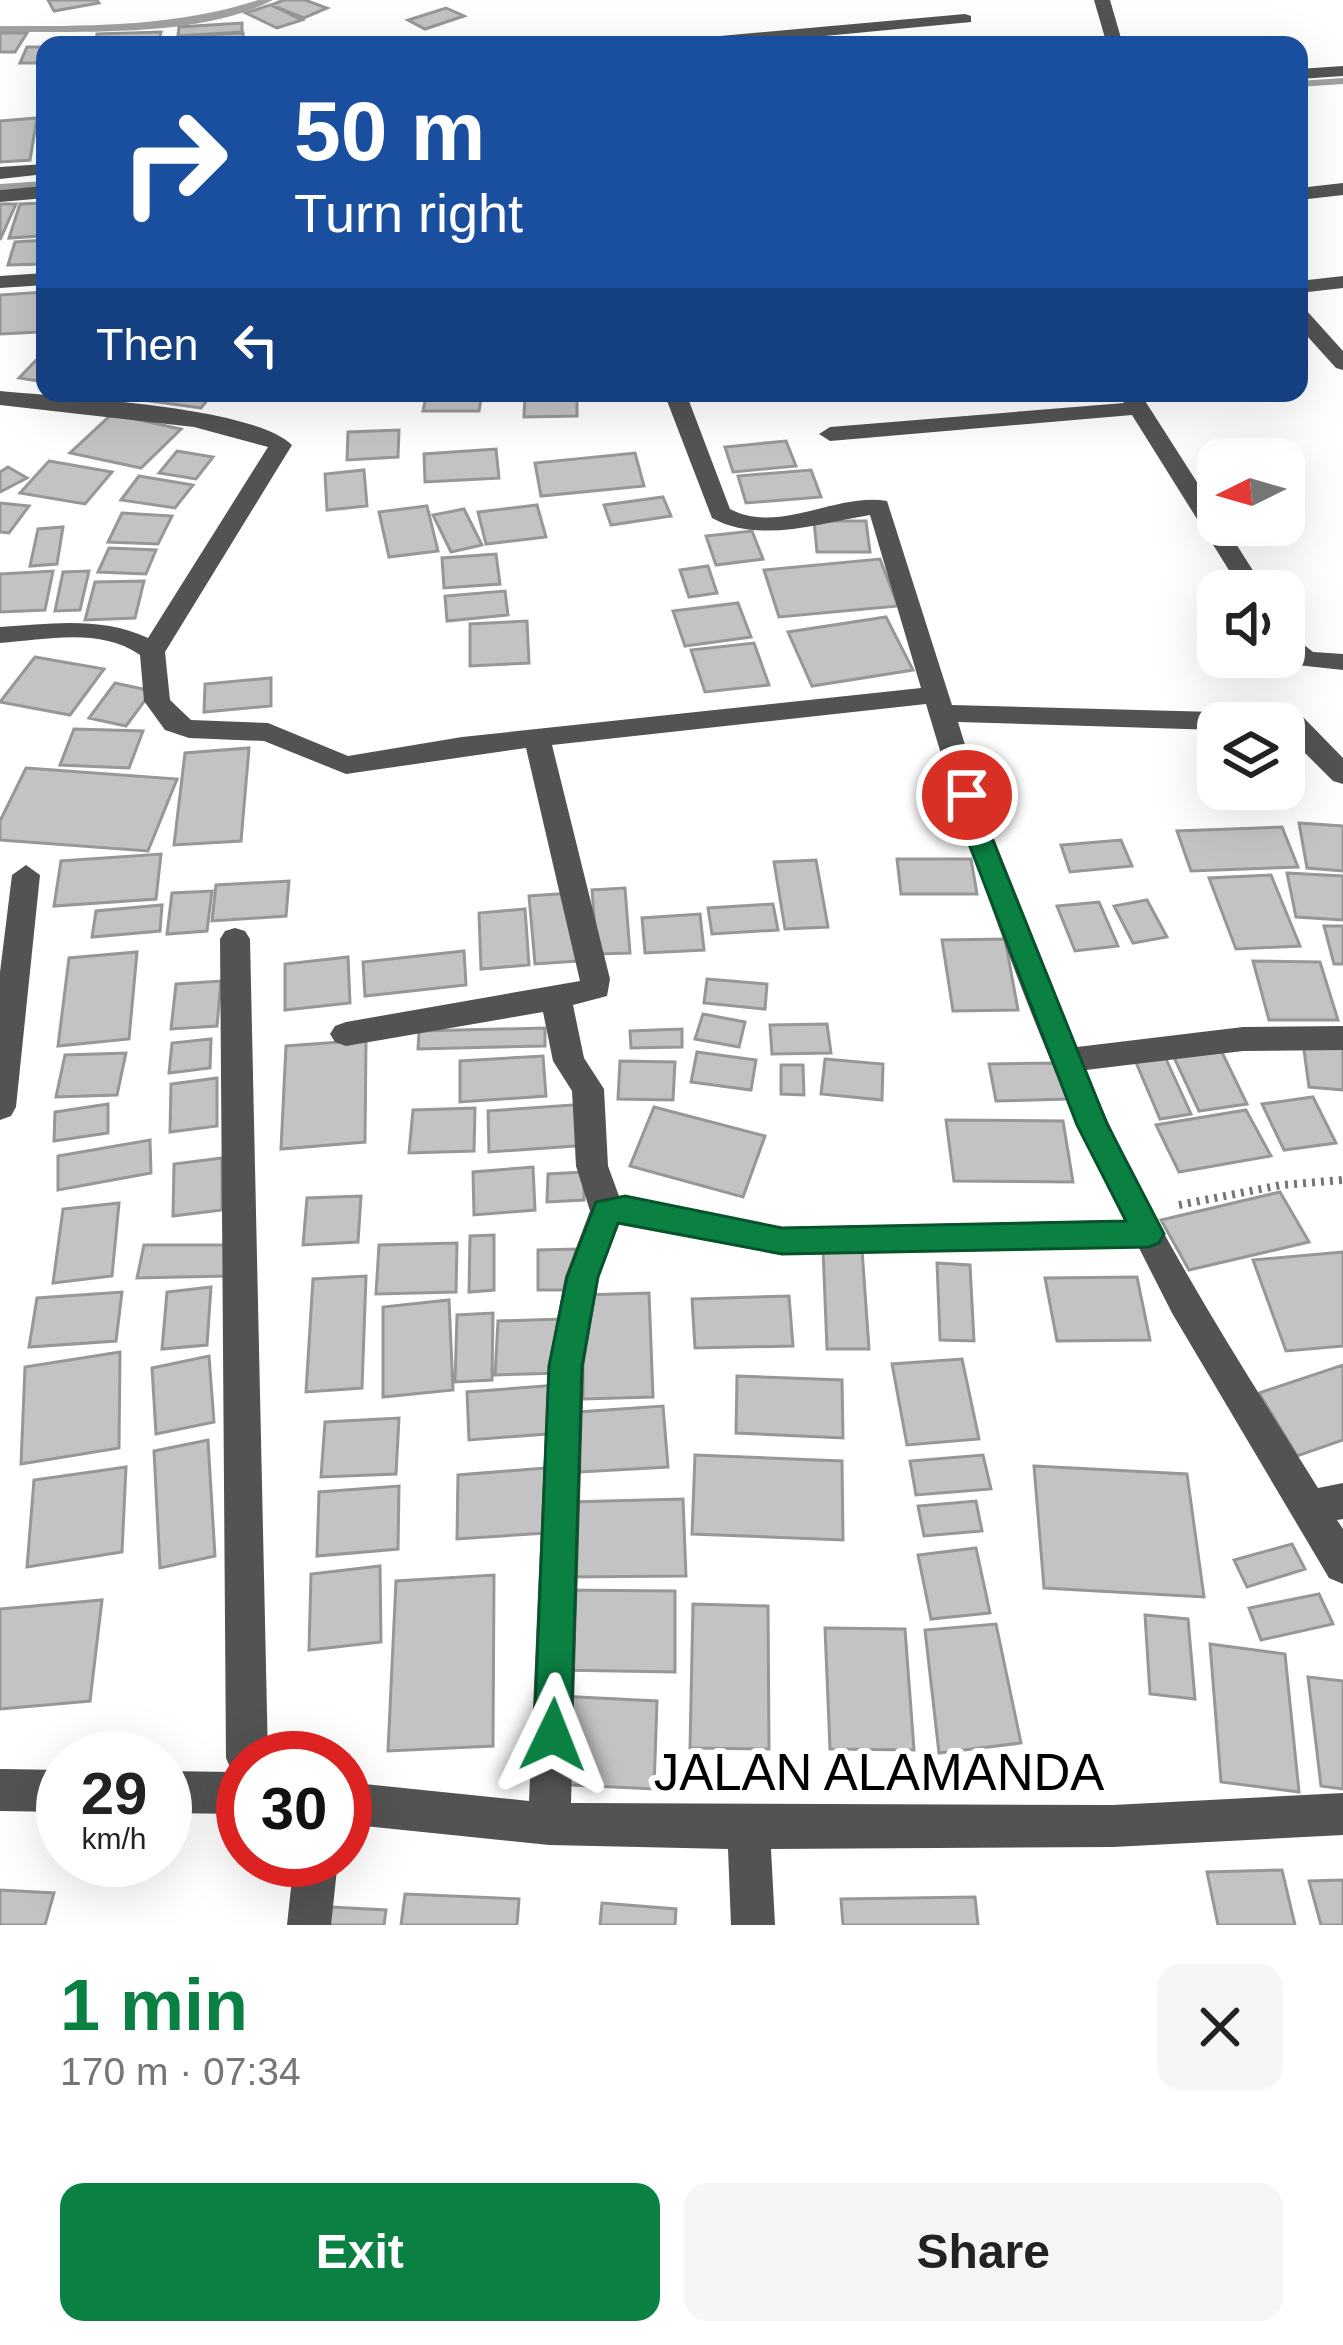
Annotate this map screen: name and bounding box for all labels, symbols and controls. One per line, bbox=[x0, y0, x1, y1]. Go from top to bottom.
icon: right bbox=[96, 84, 252, 240]
text: 50 m bbox=[294, 84, 485, 178]
text: Turn right bbox=[294, 183, 523, 243]
icon: left bbox=[223, 312, 289, 378]
text: Then bbox=[96, 319, 199, 370]
north arrow bbox=[1197, 438, 1305, 546]
map controls bbox=[1197, 438, 1305, 810]
button: sound bbox=[1197, 570, 1305, 678]
button: layers bbox=[1197, 702, 1305, 810]
pin bbox=[916, 744, 1018, 846]
icon: arrive bbox=[934, 762, 1000, 828]
position arrow bbox=[490, 1672, 616, 1798]
speed limit sign: 30 bbox=[216, 1731, 372, 1887]
street label: JALAN ALAMANDA bbox=[654, 1744, 1104, 1801]
text: 29 bbox=[81, 1760, 147, 1827]
text: km/h bbox=[81, 1822, 147, 1855]
button: close bbox=[1157, 1964, 1283, 2090]
text: 1 min bbox=[60, 1965, 248, 2045]
text: 170 m · 07:34 bbox=[60, 2050, 301, 2093]
button: Exit bbox=[60, 2183, 660, 2321]
button: Share bbox=[684, 2183, 1283, 2321]

